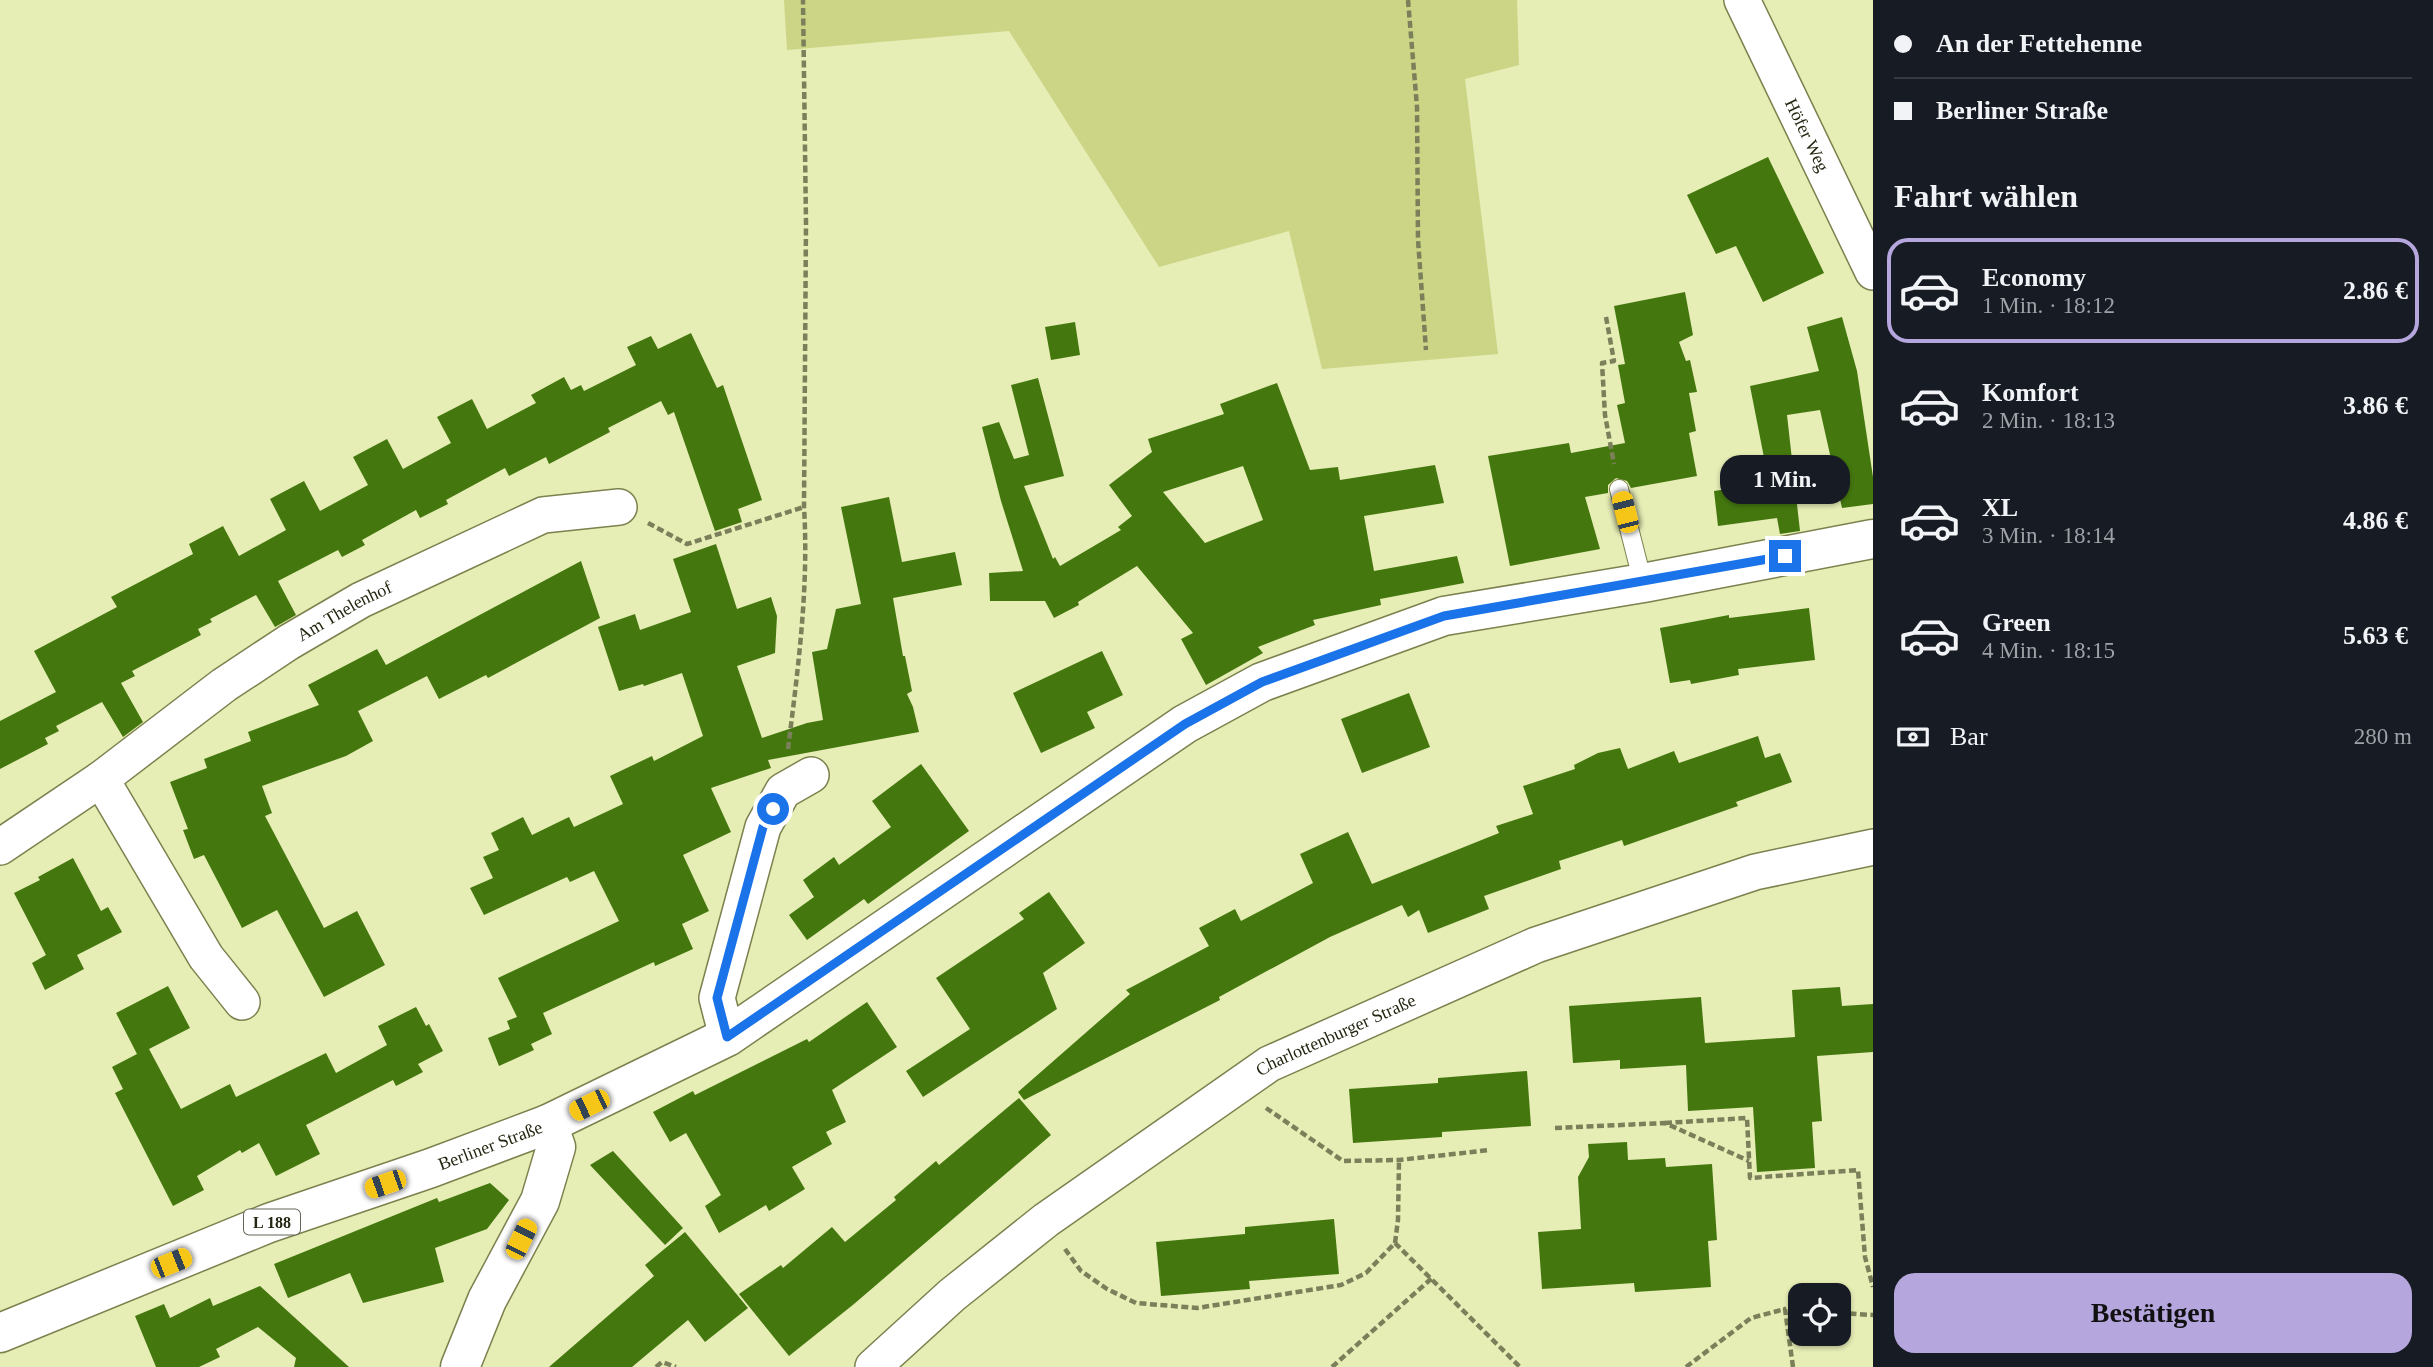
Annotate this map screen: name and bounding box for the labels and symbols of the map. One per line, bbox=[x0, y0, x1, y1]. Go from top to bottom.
street label: Höfer Weg bbox=[1781, 95, 1833, 175]
callout: 1 Min. bbox=[1720, 454, 1850, 504]
car bbox=[1610, 489, 1641, 535]
route end bbox=[1769, 540, 1801, 572]
street label: Am Thelenhof bbox=[293, 577, 395, 645]
route start bbox=[757, 793, 789, 825]
street label: Charlottenburger Straße bbox=[1252, 990, 1419, 1080]
car bbox=[566, 1086, 613, 1124]
street label: Berliner Straße bbox=[435, 1117, 545, 1174]
car bbox=[362, 1167, 409, 1201]
road number: L 188 bbox=[244, 1210, 300, 1234]
car bbox=[503, 1216, 540, 1262]
car bbox=[148, 1245, 195, 1281]

